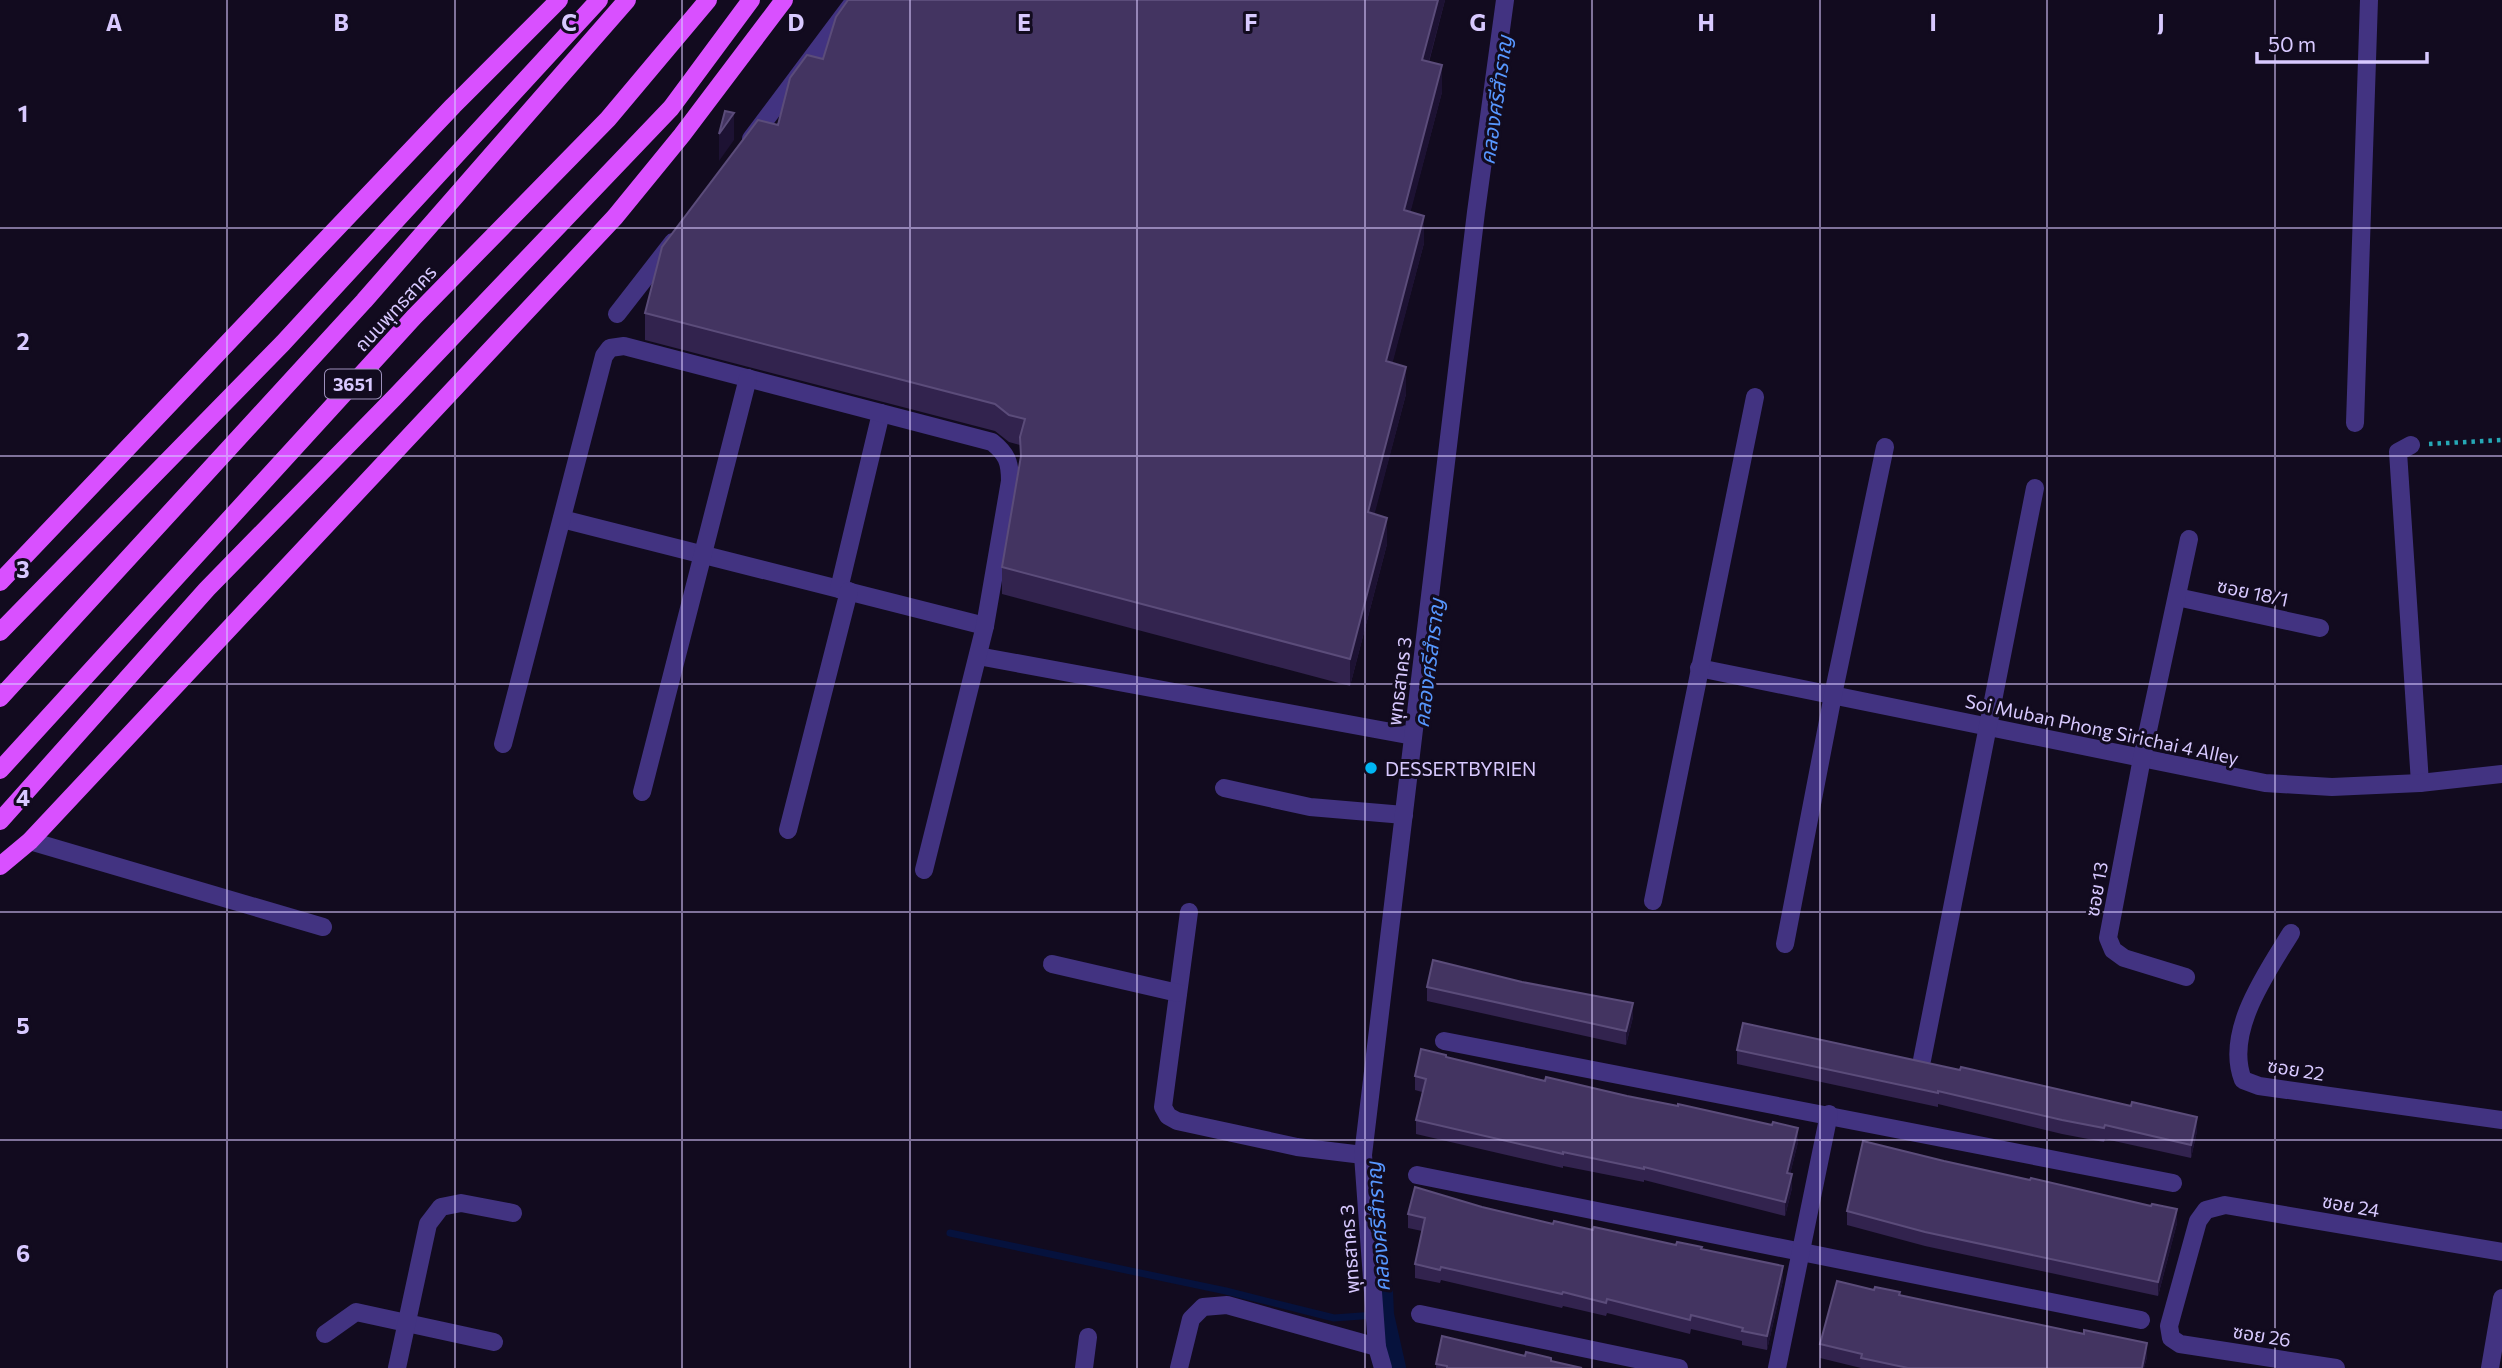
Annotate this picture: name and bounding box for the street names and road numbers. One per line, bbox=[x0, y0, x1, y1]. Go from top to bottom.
street label: ถนนพุทธสาคร bbox=[349, 260, 441, 357]
road number: 3651 bbox=[325, 370, 381, 398]
street label: ซอย 18/1 bbox=[2215, 573, 2291, 611]
street label: พุทธสาคร 3 bbox=[1382, 635, 1417, 727]
street label: Soi Muban Phong Sirichai 4 Alley bbox=[1963, 689, 2241, 769]
street label: ซอย 13 bbox=[2080, 860, 2112, 918]
street label: ซอย 22 bbox=[2266, 1053, 2326, 1085]
street label: ซอย 24 bbox=[2320, 1189, 2382, 1221]
street label: พุทธสาคร 3 bbox=[1334, 1204, 1365, 1294]
street label: ซอย 26 bbox=[2231, 1319, 2293, 1351]

